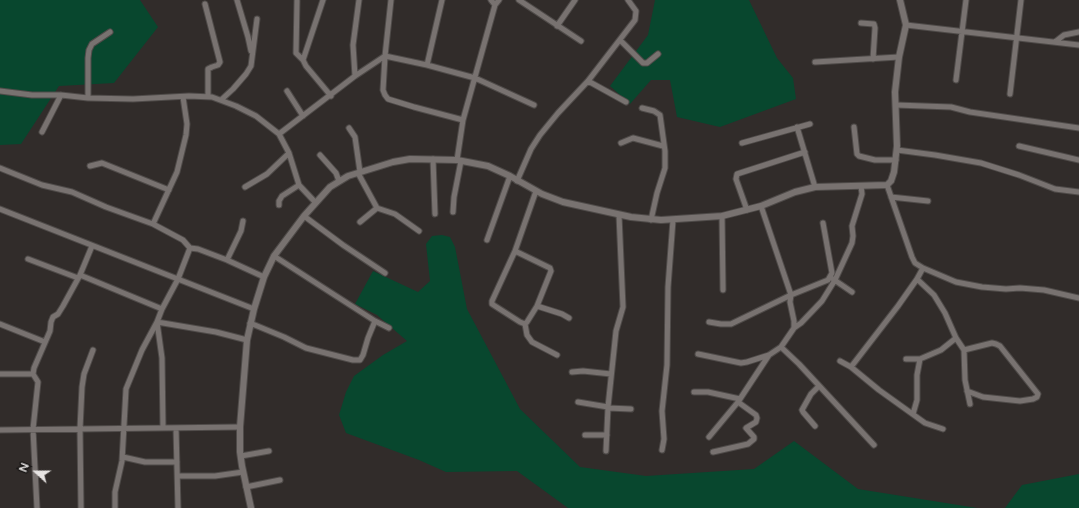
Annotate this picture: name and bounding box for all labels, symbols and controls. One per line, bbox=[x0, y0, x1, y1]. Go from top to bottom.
north arrow bbox=[16, 452, 56, 492]
text: N bbox=[17, 461, 32, 474]

